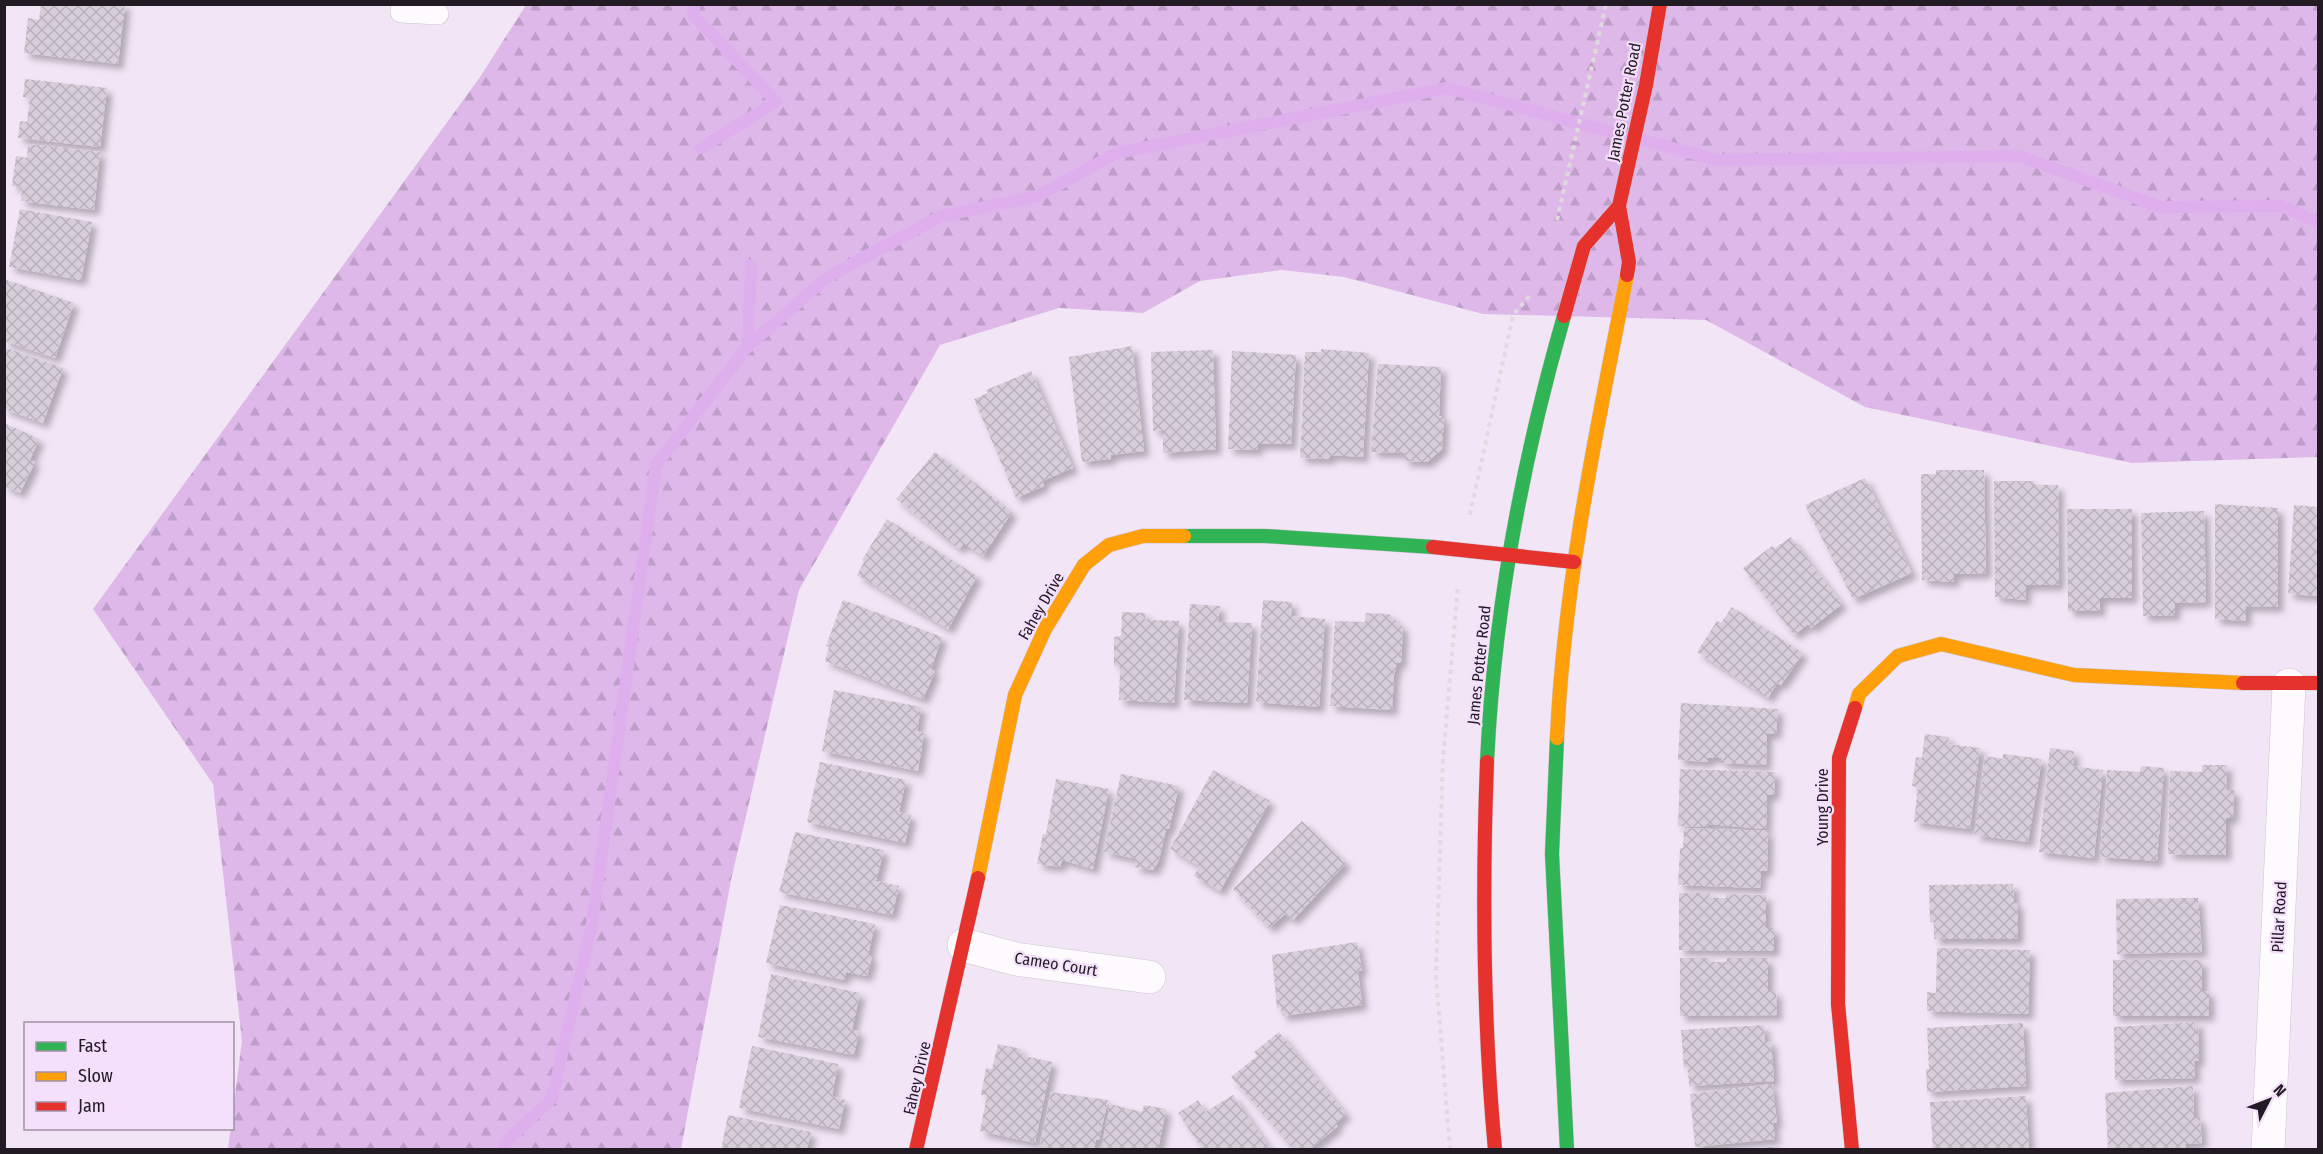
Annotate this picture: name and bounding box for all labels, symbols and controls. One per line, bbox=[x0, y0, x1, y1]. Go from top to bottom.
street label: James Potter Road bbox=[1603, 41, 1645, 163]
street label: Fahey Drive bbox=[1014, 569, 1068, 643]
street label: James Potter Road bbox=[1463, 604, 1495, 726]
street label: Young Drive bbox=[1813, 768, 1832, 846]
street label: Pillar Road bbox=[2268, 881, 2290, 953]
street label: Cameo Court bbox=[1013, 948, 1100, 980]
legend bbox=[24, 1022, 234, 1130]
text: Fast bbox=[78, 1035, 107, 1057]
street label: Fahey Drive bbox=[899, 1039, 935, 1117]
text: Slow bbox=[78, 1065, 113, 1087]
north arrow bbox=[2239, 1070, 2299, 1130]
text: N bbox=[2270, 1080, 2290, 1100]
text: Jam bbox=[78, 1095, 106, 1117]

